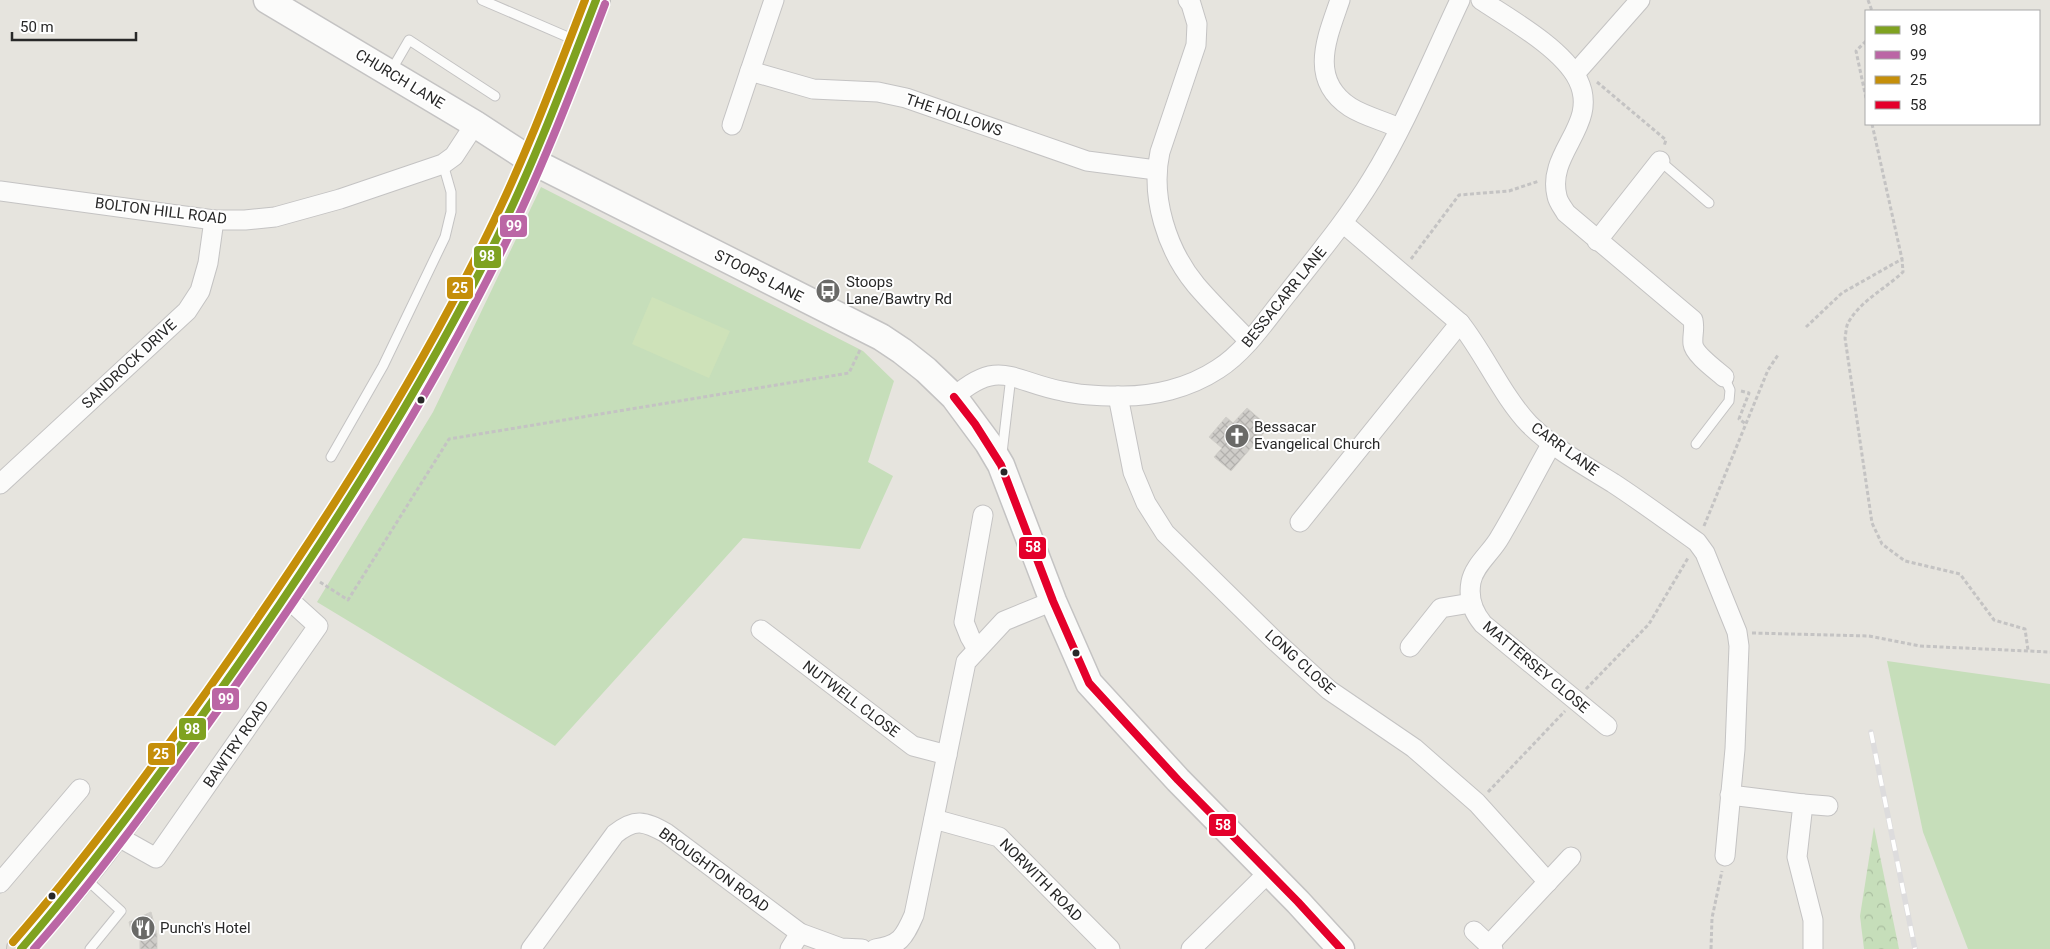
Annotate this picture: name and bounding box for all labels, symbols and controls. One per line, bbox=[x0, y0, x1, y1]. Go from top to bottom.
scale bar bbox=[12, 10, 136, 42]
legend bbox=[1865, 10, 2040, 125]
text: 50 m bbox=[20, 18, 54, 36]
text: 98 bbox=[1910, 21, 1927, 39]
street label: CHURCH LANE bbox=[352, 45, 448, 113]
text: 99 bbox=[1910, 46, 1927, 64]
text: 25 bbox=[1910, 71, 1927, 89]
street label: THE HOLLOWS bbox=[903, 90, 1005, 140]
text: 58 bbox=[1910, 96, 1927, 114]
street label: BOLTON HILL ROAD bbox=[94, 194, 228, 228]
line badge: 99 bbox=[499, 214, 528, 238]
text: 99 bbox=[506, 218, 522, 234]
street label: BESSACARR LANE bbox=[1238, 243, 1330, 351]
line badge: 98 bbox=[473, 245, 502, 269]
street label: STOOPS LANE bbox=[711, 246, 807, 306]
text: 98 bbox=[479, 248, 495, 264]
place label: Stoops Lane/Bawtry Rd bbox=[846, 273, 952, 308]
line badge: 25 bbox=[446, 276, 474, 300]
bus stop icon: Stoops Lane/Bawtry Rd bbox=[815, 278, 841, 304]
text: 25 bbox=[452, 280, 468, 296]
street label: SANDROCK DRIVE bbox=[78, 315, 180, 413]
unlabelled marker bbox=[416, 395, 426, 405]
place label: Bessacar Evangelical Church bbox=[1254, 418, 1380, 453]
street label: CARR LANE bbox=[1528, 419, 1603, 480]
church icon: Bessacar Evangelical Church bbox=[1224, 423, 1250, 449]
unlabelled marker bbox=[999, 467, 1009, 477]
line badge: 58 bbox=[1018, 536, 1047, 560]
text: 58 bbox=[1025, 539, 1041, 555]
street label: MATTERSEY CLOSE bbox=[1479, 617, 1593, 717]
street label: LONG CLOSE bbox=[1261, 626, 1339, 698]
unlabelled marker bbox=[1071, 648, 1081, 658]
street label: NUTWELL CLOSE bbox=[799, 657, 903, 741]
line badge: 99 bbox=[211, 687, 240, 711]
text: 99 bbox=[218, 691, 234, 707]
street label: BAWTRY ROAD bbox=[199, 697, 273, 791]
line badge: 98 bbox=[178, 717, 207, 741]
text: 98 bbox=[184, 721, 200, 737]
line badge: 25 bbox=[147, 742, 176, 766]
text: 25 bbox=[153, 746, 169, 762]
line badge: 58 bbox=[1208, 813, 1237, 837]
text: 58 bbox=[1215, 817, 1231, 833]
street label: BROUGHTON ROAD bbox=[655, 824, 773, 916]
street label: NORWITH ROAD bbox=[996, 835, 1086, 925]
unlabelled marker bbox=[47, 891, 57, 901]
restaurant icon: Punch's Hotel bbox=[130, 915, 156, 941]
place label: Punch's Hotel bbox=[160, 919, 251, 937]

